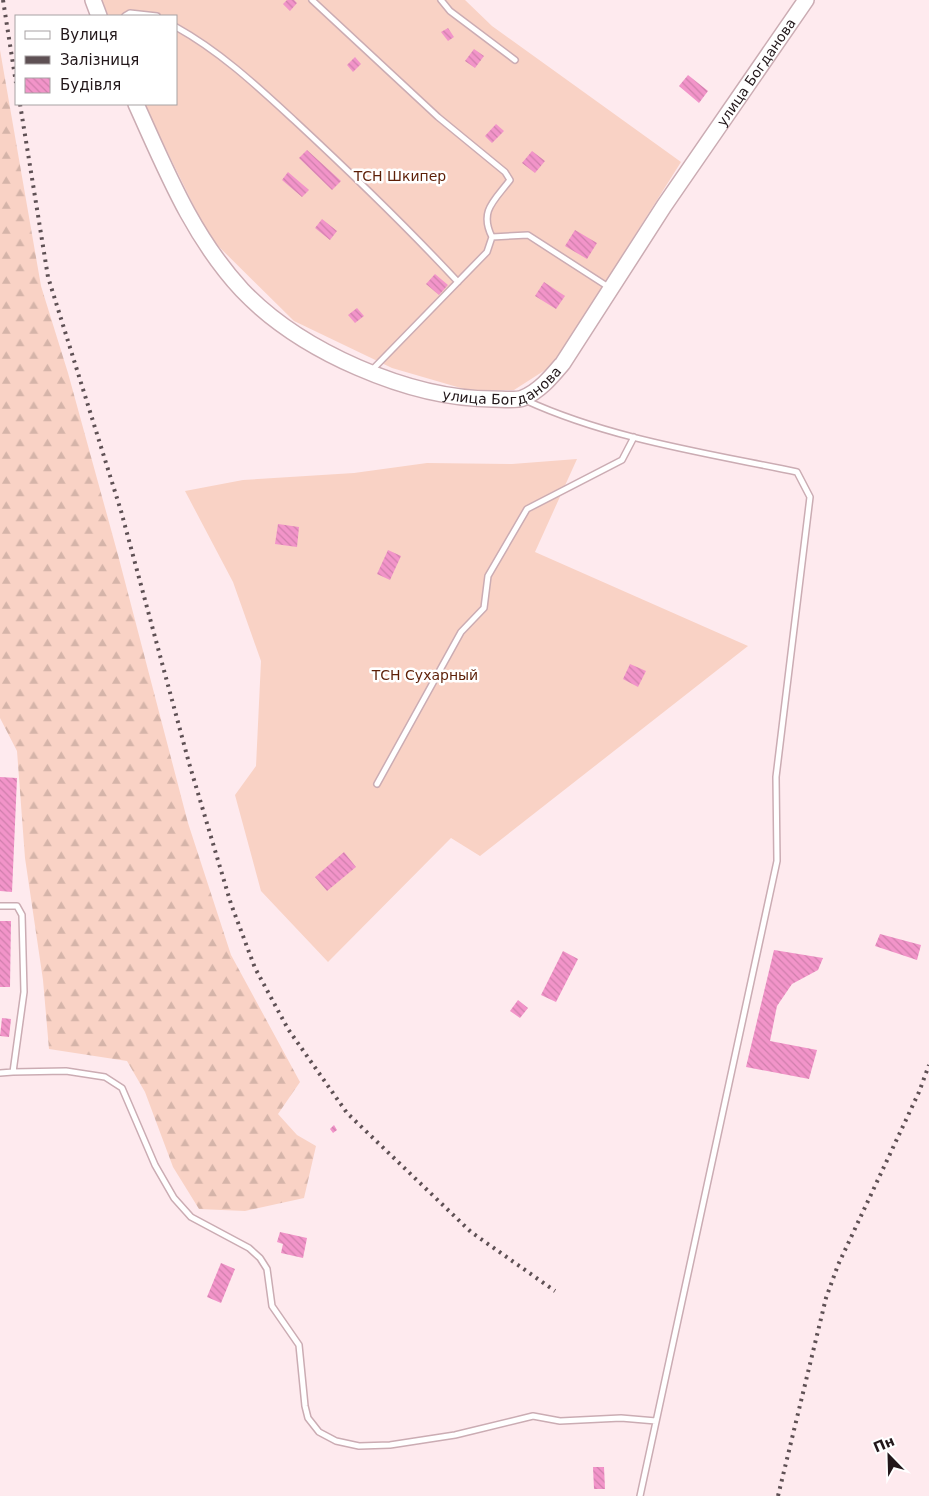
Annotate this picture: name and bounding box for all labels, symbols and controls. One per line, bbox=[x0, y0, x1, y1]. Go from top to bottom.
legend bbox=[15, 15, 178, 105]
street label: улица Богданова bbox=[713, 15, 799, 129]
text: Вулиця bbox=[60, 26, 118, 44]
text: Залізниця bbox=[60, 51, 139, 69]
text: Будівля bbox=[60, 76, 121, 94]
park label: ТСН Шкипер bbox=[353, 168, 446, 184]
street label: улица Богданова bbox=[441, 363, 564, 408]
park label: ТСН Сухарный bbox=[371, 667, 478, 683]
north arrow bbox=[864, 1431, 914, 1481]
text: Пн bbox=[871, 1432, 897, 1456]

